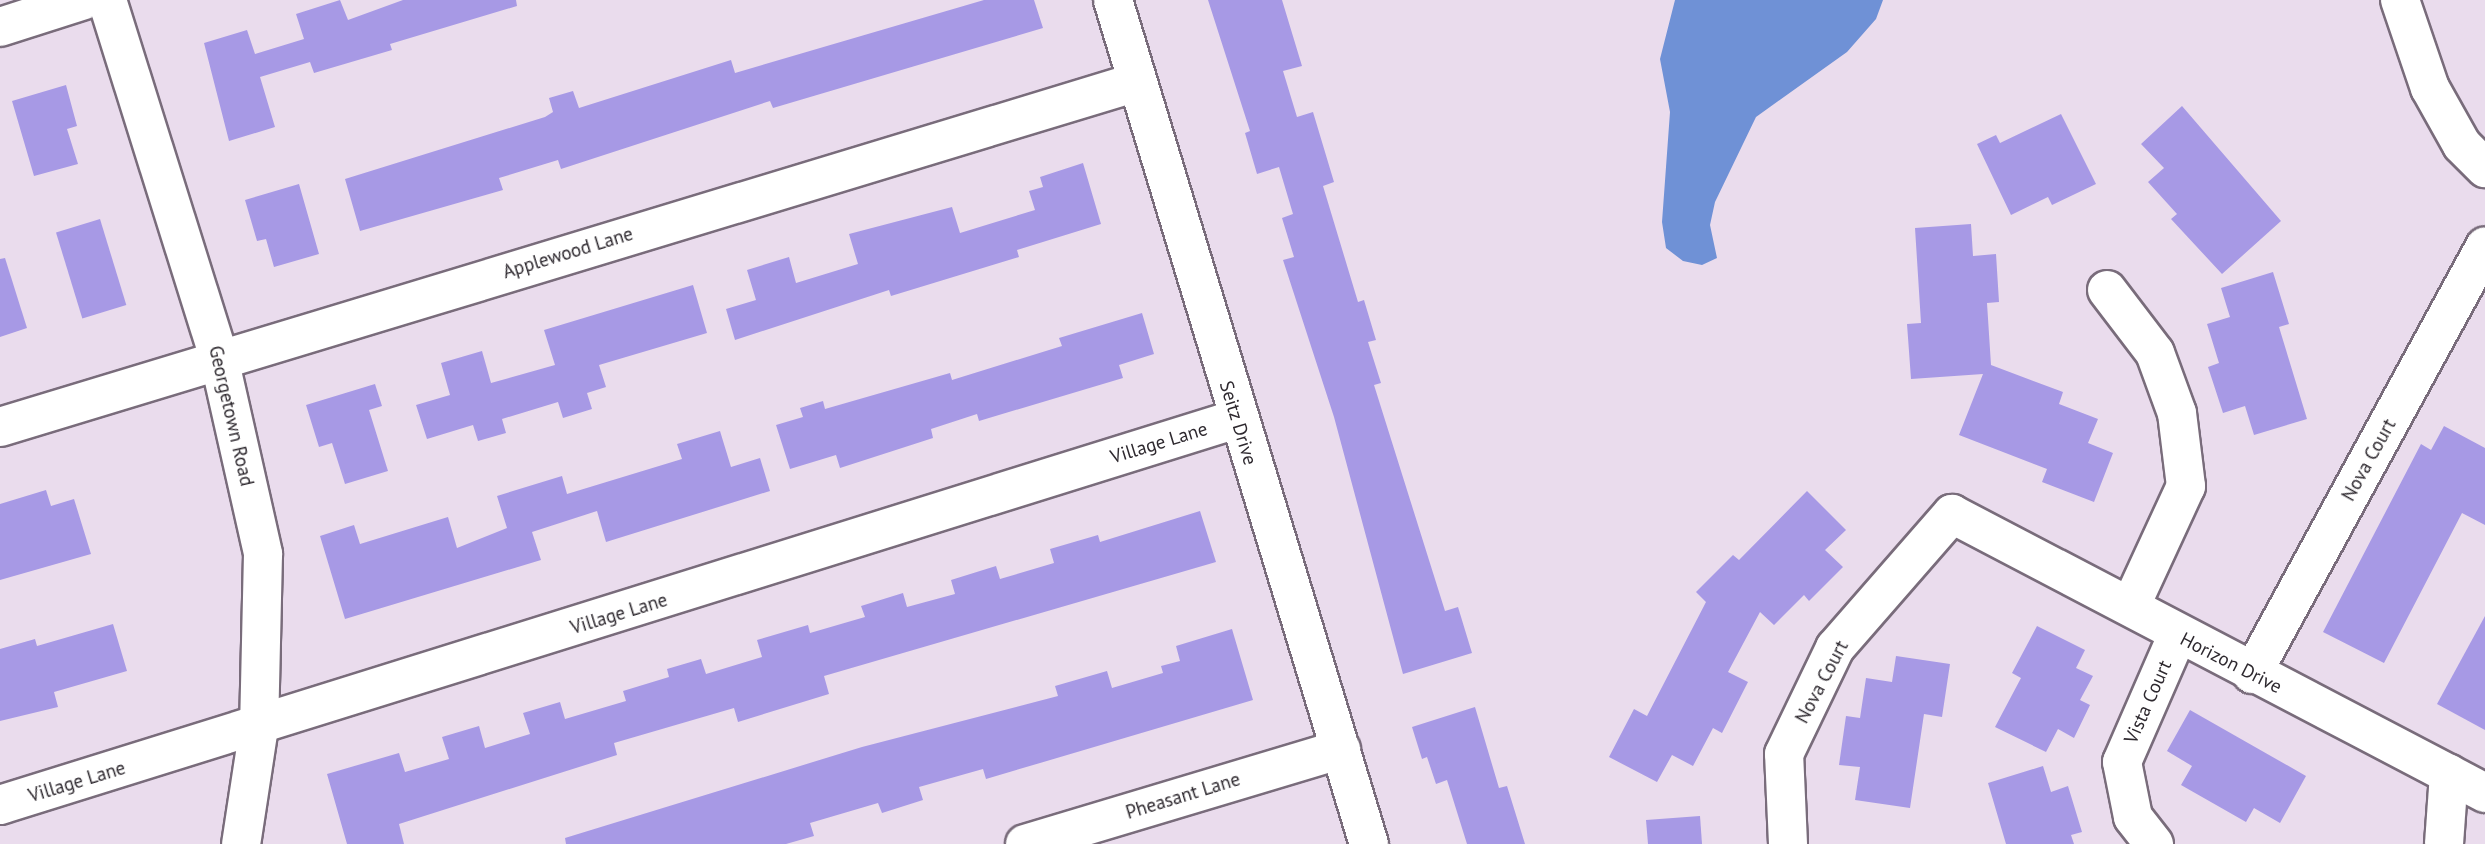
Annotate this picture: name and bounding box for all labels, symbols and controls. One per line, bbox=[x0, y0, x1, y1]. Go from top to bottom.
street label: Applewood Lane bbox=[500, 222, 636, 284]
street label: Georgetown Road bbox=[204, 344, 258, 488]
street label: Seitz Drive bbox=[1214, 378, 1262, 468]
street label: Nova Court bbox=[2337, 415, 2401, 505]
street label: Village Lane bbox=[1108, 417, 1210, 469]
street label: Village Lane bbox=[568, 588, 670, 640]
street label: Horizon Drive bbox=[2176, 628, 2286, 698]
street label: Nova Court bbox=[1791, 637, 1853, 727]
street label: Vista Court bbox=[2120, 657, 2176, 747]
street label: Village Lane bbox=[26, 756, 128, 808]
street label: Pheasant Lane bbox=[1123, 768, 1243, 824]

